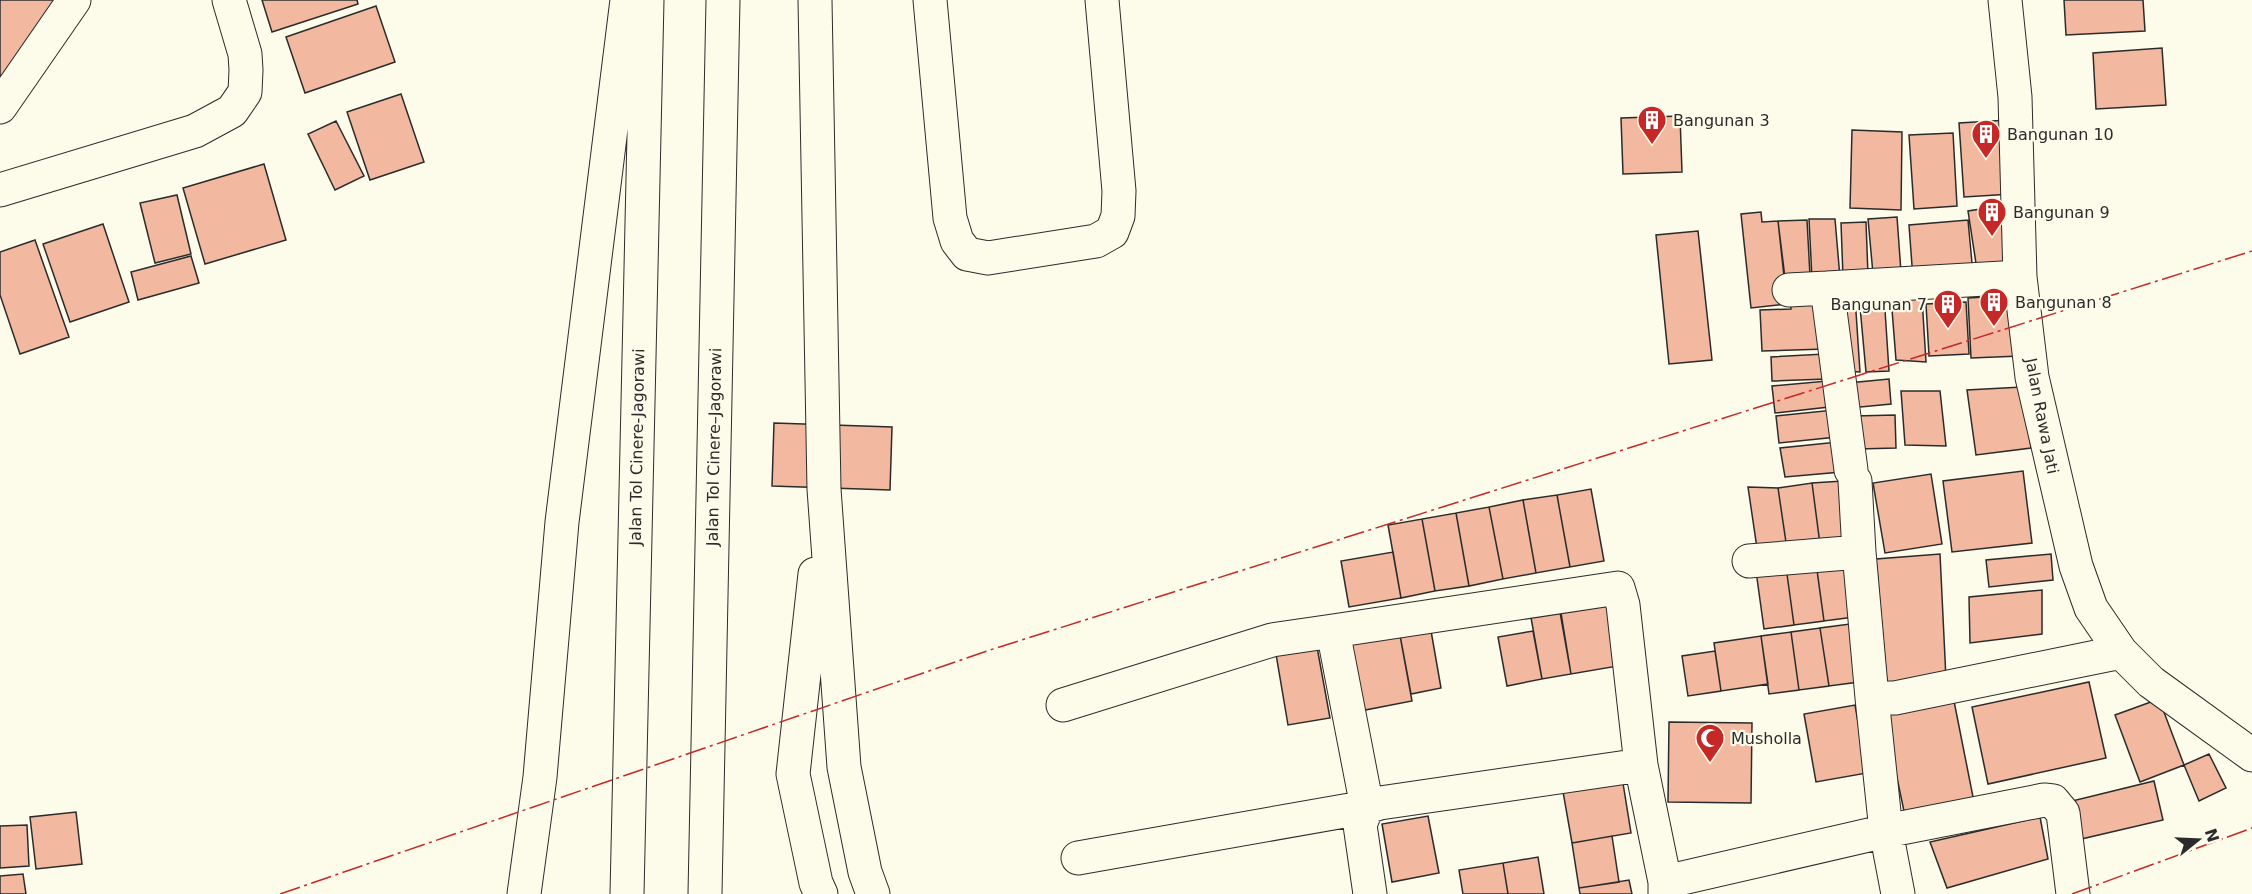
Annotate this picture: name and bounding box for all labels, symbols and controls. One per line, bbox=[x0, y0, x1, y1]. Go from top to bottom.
building icon: Bangunan 3 bbox=[1636, 104, 1668, 146]
place label: Bangunan 3 bbox=[1673, 111, 1770, 130]
building icon: Bangunan 10 bbox=[1970, 118, 2002, 160]
place label: Bangunan 10 bbox=[2007, 125, 2114, 144]
building icon: Bangunan 9 bbox=[1976, 196, 2008, 238]
place label: Bangunan 9 bbox=[2013, 203, 2110, 222]
building icon: Bangunan 8 bbox=[1978, 286, 2010, 328]
building icon: Bangunan 7 bbox=[1932, 288, 1964, 330]
place label: Bangunan 8 bbox=[2015, 293, 2112, 312]
place label: Bangunan 7 bbox=[1830, 295, 1927, 314]
street label: Jalan Tol Cinere-Jagorawi bbox=[626, 348, 648, 547]
street label: Jalan Tol Cinere–Jagorawi bbox=[703, 348, 725, 547]
street label: Jalan Rawa Jati bbox=[2021, 355, 2063, 476]
mosque icon: Musholla bbox=[1694, 722, 1726, 764]
place label: Musholla bbox=[1731, 729, 1802, 748]
north arrow bbox=[2168, 810, 2228, 870]
text: N bbox=[2201, 826, 2223, 845]

